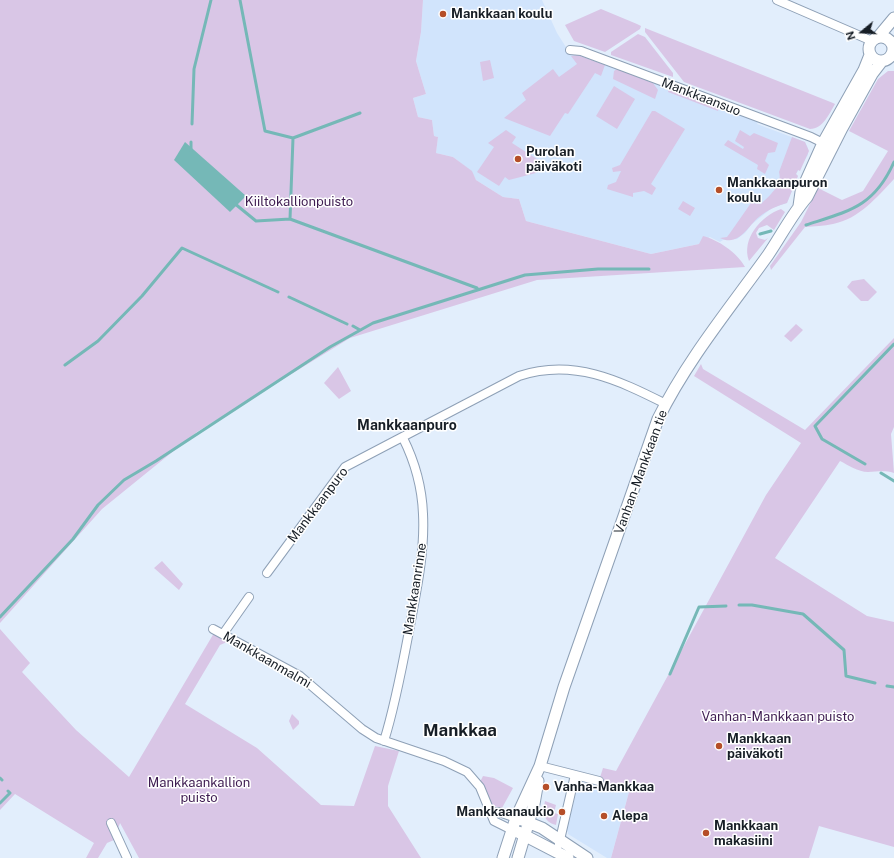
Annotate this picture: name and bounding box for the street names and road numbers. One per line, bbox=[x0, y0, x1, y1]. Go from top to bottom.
street label: Mankkaansuo bbox=[659, 75, 743, 119]
street label: Vanhan-Mankkaan tie bbox=[611, 408, 671, 536]
street label: Mankkaanpuro bbox=[285, 464, 351, 546]
street label: Mankkaanrinne bbox=[400, 542, 430, 636]
street label: Mankkaanmalmi bbox=[220, 628, 314, 692]

